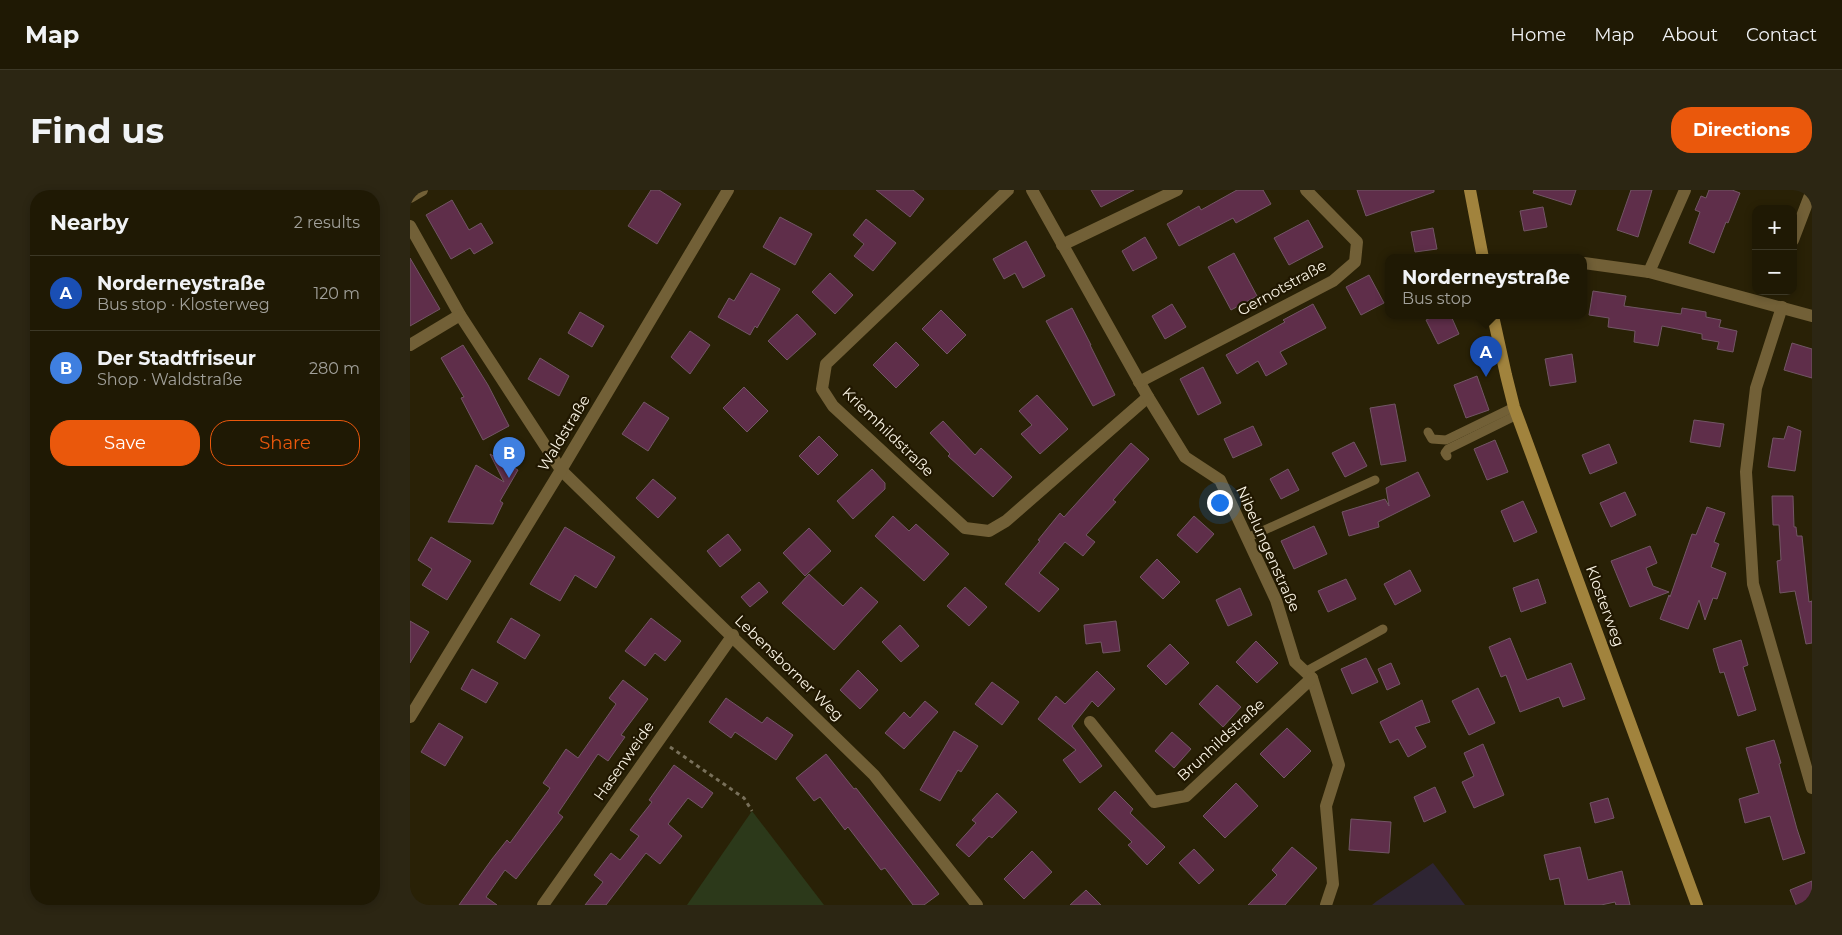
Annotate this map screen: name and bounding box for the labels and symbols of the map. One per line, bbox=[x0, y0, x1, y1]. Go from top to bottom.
street label: Gernotstraße bbox=[1234, 255, 1330, 320]
pin: A bbox=[1470, 336, 1502, 377]
street label: Kriemhildstraße bbox=[838, 383, 938, 480]
street label: Waldstraße bbox=[533, 391, 594, 474]
pin: B bbox=[493, 437, 525, 478]
street label: Nibelungenstraße bbox=[1232, 483, 1305, 615]
your location bbox=[1207, 490, 1233, 516]
street label: Klosterweg bbox=[1582, 563, 1629, 649]
street label: Lebensborner Weg bbox=[731, 611, 848, 725]
street label: Brunhildstraße bbox=[1173, 694, 1268, 785]
street label: Hasenweide bbox=[589, 717, 658, 804]

